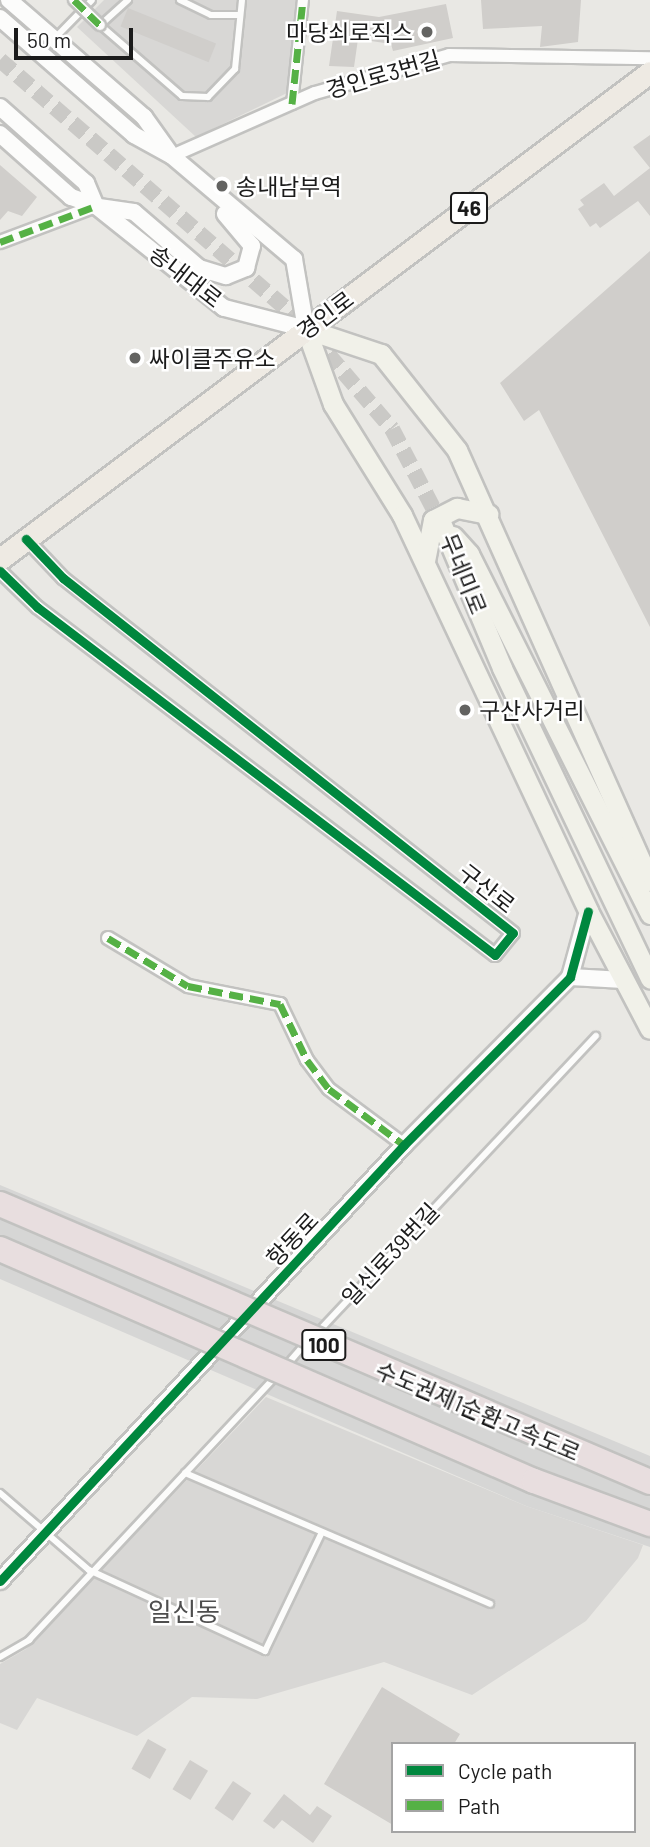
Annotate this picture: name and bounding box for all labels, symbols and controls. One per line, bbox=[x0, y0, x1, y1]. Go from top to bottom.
scale bar bbox=[18, 14, 136, 58]
place label: 마당쇠로직스 bbox=[286, 18, 413, 46]
marker: 마당쇠로직스 bbox=[419, 24, 435, 40]
text: 50 m bbox=[27, 27, 71, 52]
street label: 경인로3번길 bbox=[323, 45, 443, 103]
place label: 송내남부역 bbox=[236, 172, 342, 200]
marker: 송내남부역 bbox=[214, 178, 230, 194]
road number: 46 bbox=[450, 190, 488, 226]
street label: 송내대로 bbox=[144, 239, 228, 313]
street label: 경인로 bbox=[291, 285, 359, 345]
place label: 싸이클주유소 bbox=[149, 344, 276, 372]
marker: 싸이클주유소 bbox=[127, 350, 143, 366]
street label: 무네미로 bbox=[435, 530, 493, 618]
place label: 구산사거리 bbox=[479, 696, 585, 724]
marker: 구산사거리 bbox=[457, 702, 473, 718]
street label: 구산로 bbox=[453, 858, 521, 918]
street label: 일신로39번길 bbox=[336, 1197, 444, 1311]
street label: 항동로 bbox=[260, 1206, 324, 1272]
road number: 100 bbox=[301, 1328, 347, 1362]
street label: 수도권제1순환고속도로 bbox=[372, 1355, 584, 1467]
district label: 일신동 bbox=[148, 1595, 220, 1627]
legend bbox=[391, 1742, 636, 1833]
text: Cycle path bbox=[458, 1758, 552, 1783]
text: Path bbox=[458, 1793, 500, 1818]

